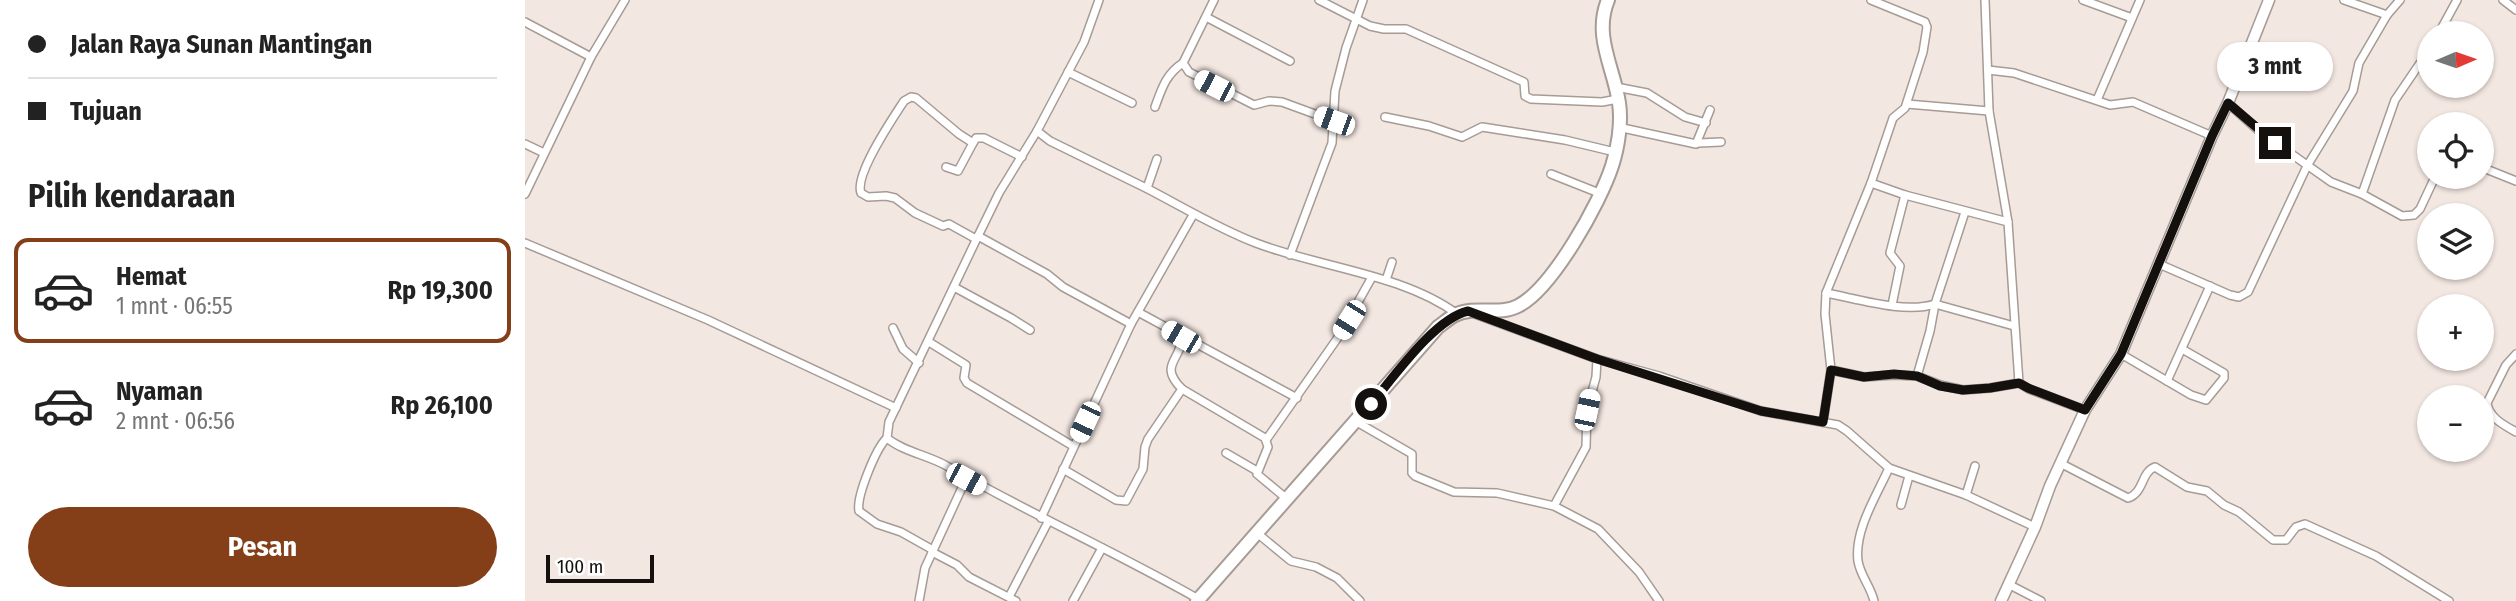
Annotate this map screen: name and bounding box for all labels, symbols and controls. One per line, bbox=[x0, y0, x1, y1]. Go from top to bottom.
north arrow bbox=[2417, 21, 2494, 98]
map controls bbox=[2417, 21, 2494, 462]
text: Jalan Raya Sunan Mantingan bbox=[70, 29, 372, 60]
callout: 3 mnt bbox=[2217, 41, 2333, 90]
text: 3 mnt bbox=[2248, 52, 2302, 80]
car bbox=[1191, 67, 1238, 105]
text: Tujuan bbox=[70, 96, 142, 127]
car bbox=[1311, 104, 1358, 138]
button: locate bbox=[2417, 112, 2494, 189]
route end bbox=[2259, 127, 2291, 159]
text: Pilih kendaraan bbox=[28, 177, 236, 215]
button: layers bbox=[2417, 203, 2494, 280]
icon: car bbox=[32, 259, 95, 322]
text: Hemat bbox=[116, 261, 187, 292]
text: Rp 19,300 bbox=[387, 275, 493, 306]
text: 1 mnt · 06:55 bbox=[116, 292, 233, 320]
button: + bbox=[2417, 294, 2494, 371]
car bbox=[1329, 297, 1370, 343]
car bbox=[1158, 317, 1205, 357]
icon: car bbox=[32, 374, 95, 437]
text: Nyaman bbox=[116, 376, 203, 407]
button: − bbox=[2417, 385, 2494, 462]
car bbox=[1573, 387, 1602, 433]
route start bbox=[1355, 388, 1387, 420]
text: Rp 26,100 bbox=[391, 390, 493, 421]
car bbox=[1067, 399, 1104, 445]
text: 2 mnt · 06:56 bbox=[116, 407, 235, 435]
car bbox=[943, 460, 990, 498]
button: Pesan bbox=[28, 507, 497, 587]
scale bar bbox=[546, 552, 655, 584]
text: 100 m bbox=[557, 555, 603, 578]

